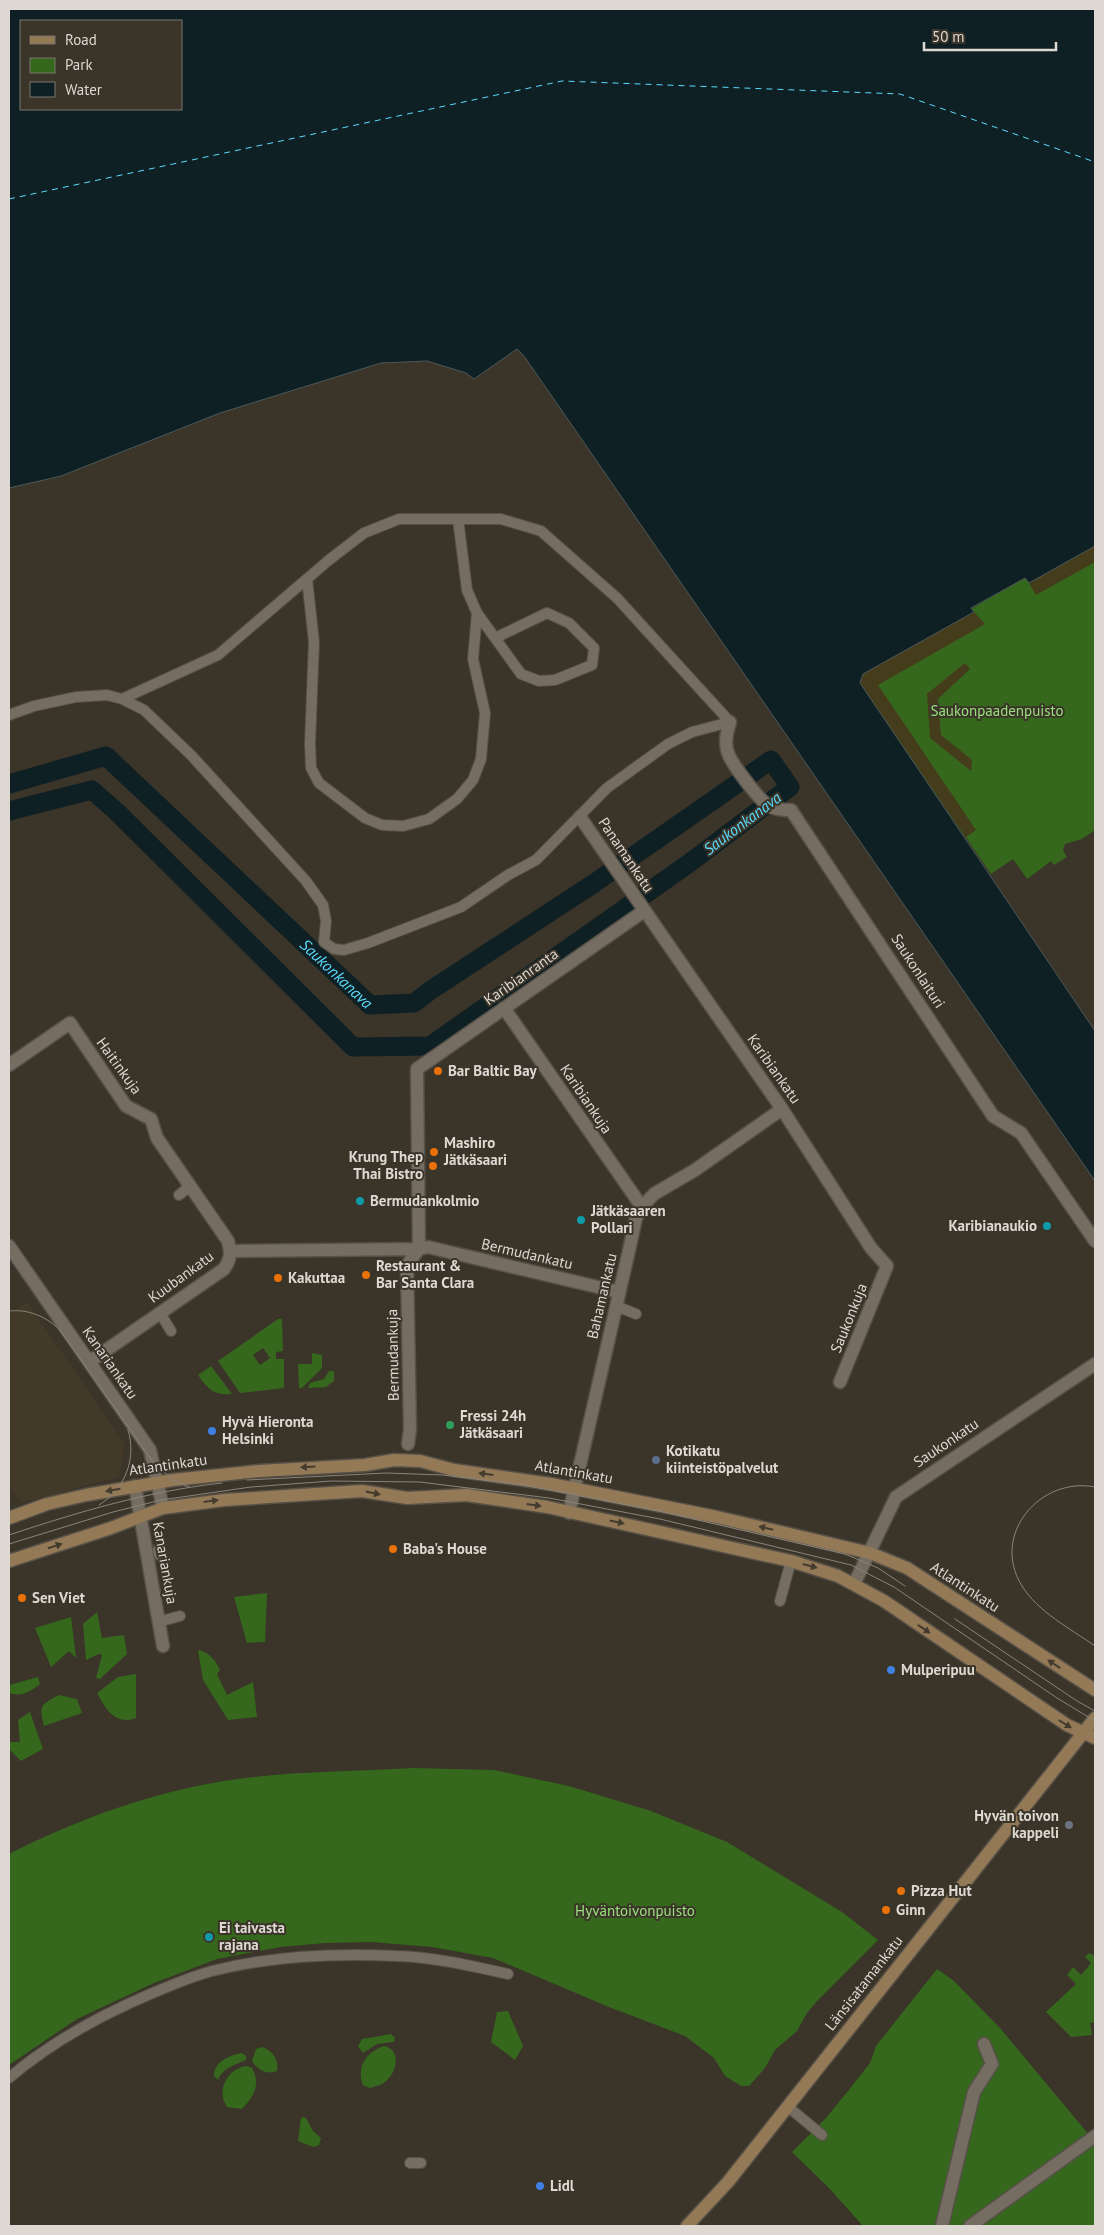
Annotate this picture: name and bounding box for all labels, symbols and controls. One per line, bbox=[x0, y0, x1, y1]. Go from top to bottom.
legend bbox=[20, 20, 182, 110]
scale bar bbox=[924, 20, 1056, 52]
text: 50 m bbox=[932, 27, 965, 46]
text: Road bbox=[65, 30, 97, 49]
text: Park bbox=[65, 55, 93, 74]
text: Water bbox=[65, 80, 102, 99]
park label: Saukonpaadenpuisto bbox=[930, 701, 1064, 720]
water label: Saukonkanava bbox=[699, 787, 785, 859]
street label: Panamankatu bbox=[594, 814, 658, 896]
street label: Saukonlaituri bbox=[887, 930, 949, 1011]
water label: Saukonkanava bbox=[296, 934, 377, 1013]
street label: Karibianranta bbox=[480, 944, 562, 1009]
street label: Karibiankatu bbox=[743, 1030, 805, 1107]
street label: Haitinkuja bbox=[92, 1034, 146, 1098]
street label: Karibiankuja bbox=[556, 1060, 617, 1137]
place label: Bar Baltic Bay bbox=[448, 1061, 538, 1080]
marker: Bar Baltic Bay bbox=[432, 1065, 444, 1077]
place label: Mashiro Jätkäsaari bbox=[443, 1133, 507, 1169]
marker: Mashiro Jätkäsaari bbox=[428, 1146, 440, 1158]
place label: Krung Thep Thai Bistro bbox=[349, 1147, 423, 1183]
marker: Krung Thep Thai Bistro bbox=[427, 1160, 439, 1172]
place label: Bermudankolmio bbox=[370, 1191, 479, 1210]
marker: Bermudankolmio bbox=[354, 1195, 366, 1207]
place label: Jätkäsaaren Pollari bbox=[590, 1201, 666, 1237]
marker: Jätkäsaaren Pollari bbox=[575, 1214, 587, 1226]
place label: Karibianaukio bbox=[949, 1216, 1037, 1235]
marker: Karibianaukio bbox=[1041, 1220, 1053, 1232]
street label: Bermudankatu bbox=[480, 1234, 575, 1273]
street label: Kuubankatu bbox=[144, 1246, 217, 1307]
street label: Bahamankatu bbox=[582, 1251, 621, 1341]
place label: Restaurant & Bar Santa Clara bbox=[376, 1256, 474, 1292]
place label: Kakuttaa bbox=[288, 1268, 345, 1287]
marker: Restaurant & Bar Santa Clara bbox=[360, 1269, 372, 1281]
marker: Kakuttaa bbox=[272, 1272, 284, 1284]
street label: Saukonkuja bbox=[826, 1280, 871, 1355]
street label: Bermudankuja bbox=[382, 1309, 403, 1401]
street label: Kanariankatu bbox=[78, 1323, 142, 1403]
place label: Fressi 24h Jätkäsaari bbox=[459, 1406, 526, 1442]
place label: Hyvä Hieronta Helsinki bbox=[222, 1412, 314, 1448]
street label: Saukonkatu bbox=[910, 1414, 982, 1471]
marker: Fressi 24h Jätkäsaari bbox=[444, 1419, 456, 1431]
marker: Hyvä Hieronta Helsinki bbox=[206, 1425, 218, 1437]
place label: Kotikatu kiinteistöpalvelut bbox=[666, 1441, 779, 1477]
street label: Atlantinkatu bbox=[128, 1450, 208, 1479]
marker: Kotikatu kiinteistöpalvelut bbox=[650, 1454, 662, 1466]
street label: Atlantinkatu bbox=[534, 1455, 615, 1488]
one-way arrow bbox=[299, 1464, 315, 1472]
one-way arrow bbox=[477, 1470, 493, 1478]
one-way arrow bbox=[105, 1487, 121, 1495]
one-way arrow bbox=[366, 1489, 381, 1497]
one-way arrow bbox=[204, 1497, 220, 1505]
one-way arrow bbox=[527, 1501, 543, 1509]
one-way arrow bbox=[610, 1518, 625, 1526]
street label: Kanariankuja bbox=[149, 1520, 182, 1606]
one-way arrow bbox=[758, 1524, 773, 1532]
place label: Baba's House bbox=[403, 1539, 487, 1558]
one-way arrow bbox=[48, 1542, 63, 1550]
marker: Baba's House bbox=[387, 1543, 399, 1555]
street label: Atlantinkatu bbox=[927, 1557, 1003, 1616]
one-way arrow bbox=[802, 1562, 817, 1570]
place label: Sen Viet bbox=[32, 1588, 86, 1607]
marker: Sen Viet bbox=[16, 1592, 28, 1604]
one-way arrow bbox=[917, 1624, 931, 1634]
one-way arrow bbox=[1048, 1659, 1061, 1669]
place label: Mulperipuu bbox=[901, 1660, 975, 1679]
marker: Mulperipuu bbox=[885, 1664, 897, 1676]
one-way arrow bbox=[1058, 1719, 1071, 1728]
place label: Hyvän toivon kappeli bbox=[974, 1806, 1059, 1842]
marker: Hyvän toivon kappeli bbox=[1063, 1819, 1075, 1831]
place label: Pizza Hut bbox=[911, 1881, 972, 1900]
marker: Pizza Hut bbox=[895, 1885, 907, 1897]
place label: Ginn bbox=[896, 1900, 926, 1919]
park label: Hyväntoivonpuisto bbox=[575, 1901, 695, 1920]
marker: Ginn bbox=[880, 1904, 892, 1916]
place label: Ei taivasta rajana bbox=[219, 1918, 285, 1954]
marker: Ei taivasta rajana bbox=[203, 1931, 215, 1943]
street label: Länsisatamankatu bbox=[821, 1931, 907, 2034]
place label: Lidl bbox=[550, 2176, 575, 2195]
marker: Lidl bbox=[534, 2180, 546, 2192]

